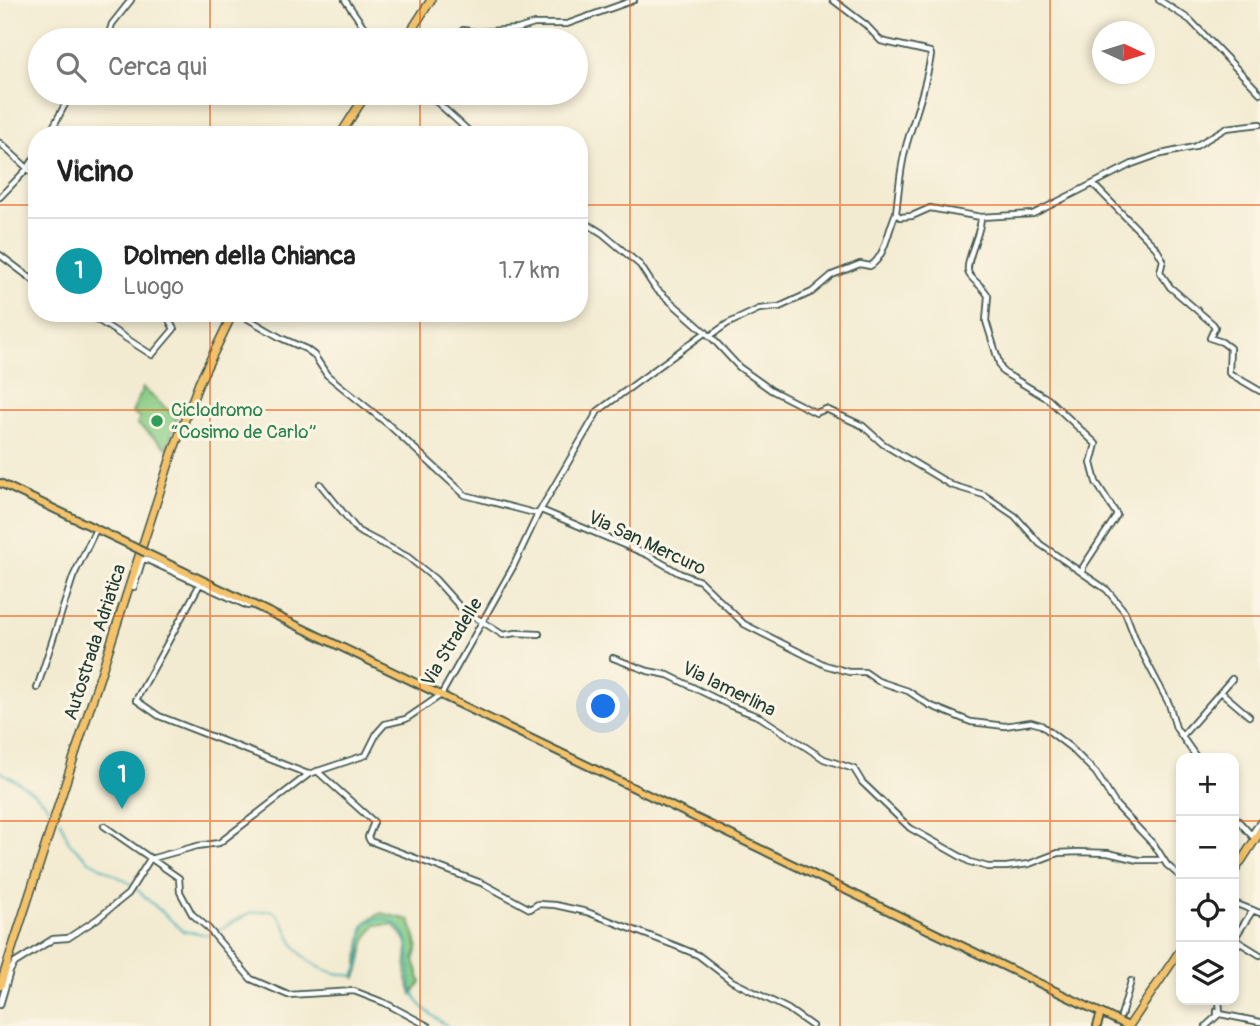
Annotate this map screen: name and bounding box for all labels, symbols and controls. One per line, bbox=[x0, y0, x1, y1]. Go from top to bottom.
north arrow bbox=[1092, 21, 1155, 84]
search box bbox=[28, 28, 588, 105]
icon: search bbox=[52, 48, 90, 86]
text: Cerca qui bbox=[108, 51, 207, 83]
text: Vicino bbox=[56, 153, 133, 190]
text: Dolmen della Chianca bbox=[123, 240, 356, 272]
text: 1 bbox=[75, 256, 84, 285]
text: 1.7 km bbox=[499, 256, 560, 285]
text: Luogo bbox=[123, 272, 184, 301]
place label: Ciclodromo “Cosimo de Carlo” bbox=[171, 398, 316, 444]
marker: Ciclodromo “Cosimo de Carlo” bbox=[149, 413, 165, 429]
street label: Via San Mercuro bbox=[584, 505, 710, 581]
street label: Autostrada Adriatica bbox=[58, 561, 132, 723]
street label: Via Stradelle bbox=[416, 593, 488, 691]
street label: Via lamerlina bbox=[678, 656, 780, 722]
your location bbox=[586, 689, 620, 723]
pin: 1 bbox=[99, 751, 145, 809]
map controls bbox=[1176, 753, 1239, 1005]
button: + bbox=[1176, 753, 1239, 816]
button: − bbox=[1176, 816, 1239, 879]
button: locate bbox=[1176, 879, 1239, 942]
button: layers bbox=[1176, 942, 1239, 1005]

